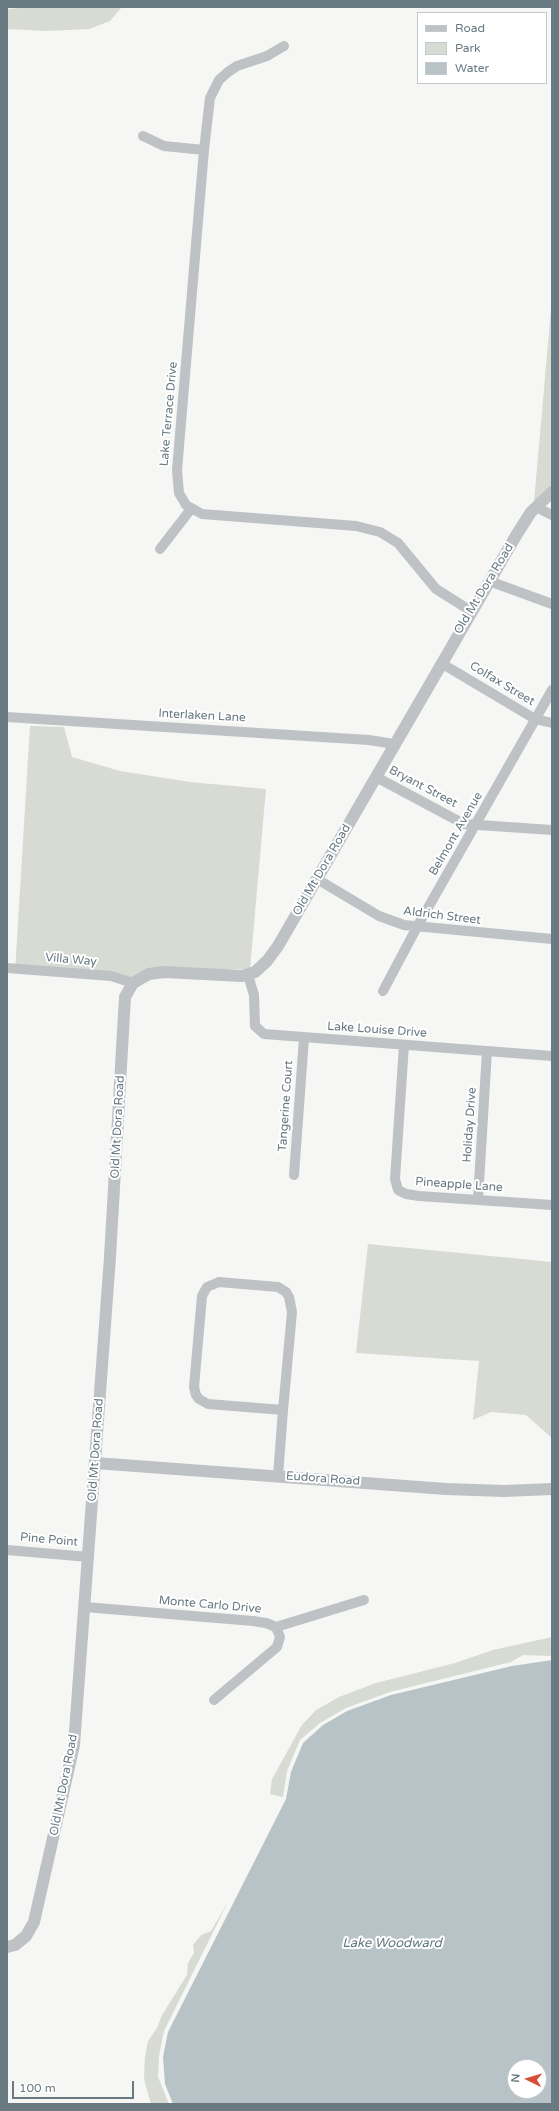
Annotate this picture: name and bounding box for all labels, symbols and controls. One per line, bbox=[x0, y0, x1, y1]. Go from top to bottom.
legend bbox=[417, 12, 547, 84]
text: Road bbox=[455, 21, 485, 35]
text: Park bbox=[455, 41, 481, 55]
text: Water bbox=[455, 61, 489, 75]
street label: Lake Terrace Drive bbox=[157, 361, 181, 467]
street label: Old Mt Dora Road bbox=[451, 541, 517, 637]
street label: Colfax Street bbox=[467, 659, 537, 709]
street label: Interlaken Lane bbox=[158, 707, 246, 725]
street label: Bryant Street bbox=[386, 763, 460, 811]
street label: Belmont Avenue bbox=[426, 790, 486, 878]
street label: Old Mt Dora Road bbox=[290, 822, 354, 918]
street label: Aldrich Street bbox=[402, 904, 482, 928]
street label: Villa Way bbox=[45, 951, 97, 969]
street label: Lake Louise Drive bbox=[327, 1019, 427, 1041]
street label: Tangerine Court bbox=[276, 1060, 296, 1152]
street label: Old Mt Dora Road bbox=[108, 1075, 128, 1179]
street label: Holiday Drive bbox=[460, 1087, 480, 1163]
street label: Pineapple Lane bbox=[415, 1175, 503, 1195]
street label: Old Mt Dora Road bbox=[85, 1398, 107, 1502]
street label: Eudora Road bbox=[285, 1469, 361, 1489]
street label: Pine Point bbox=[19, 1530, 79, 1550]
street label: Monte Carlo Drive bbox=[158, 1593, 262, 1617]
street label: Old Mt Dora Road bbox=[47, 1733, 81, 1837]
water label: Lake Woodward bbox=[342, 1936, 442, 1952]
north arrow bbox=[507, 2059, 547, 2099]
scale bar bbox=[14, 2073, 136, 2099]
text: N bbox=[509, 2073, 522, 2083]
text: 100 m bbox=[19, 2081, 56, 2095]

